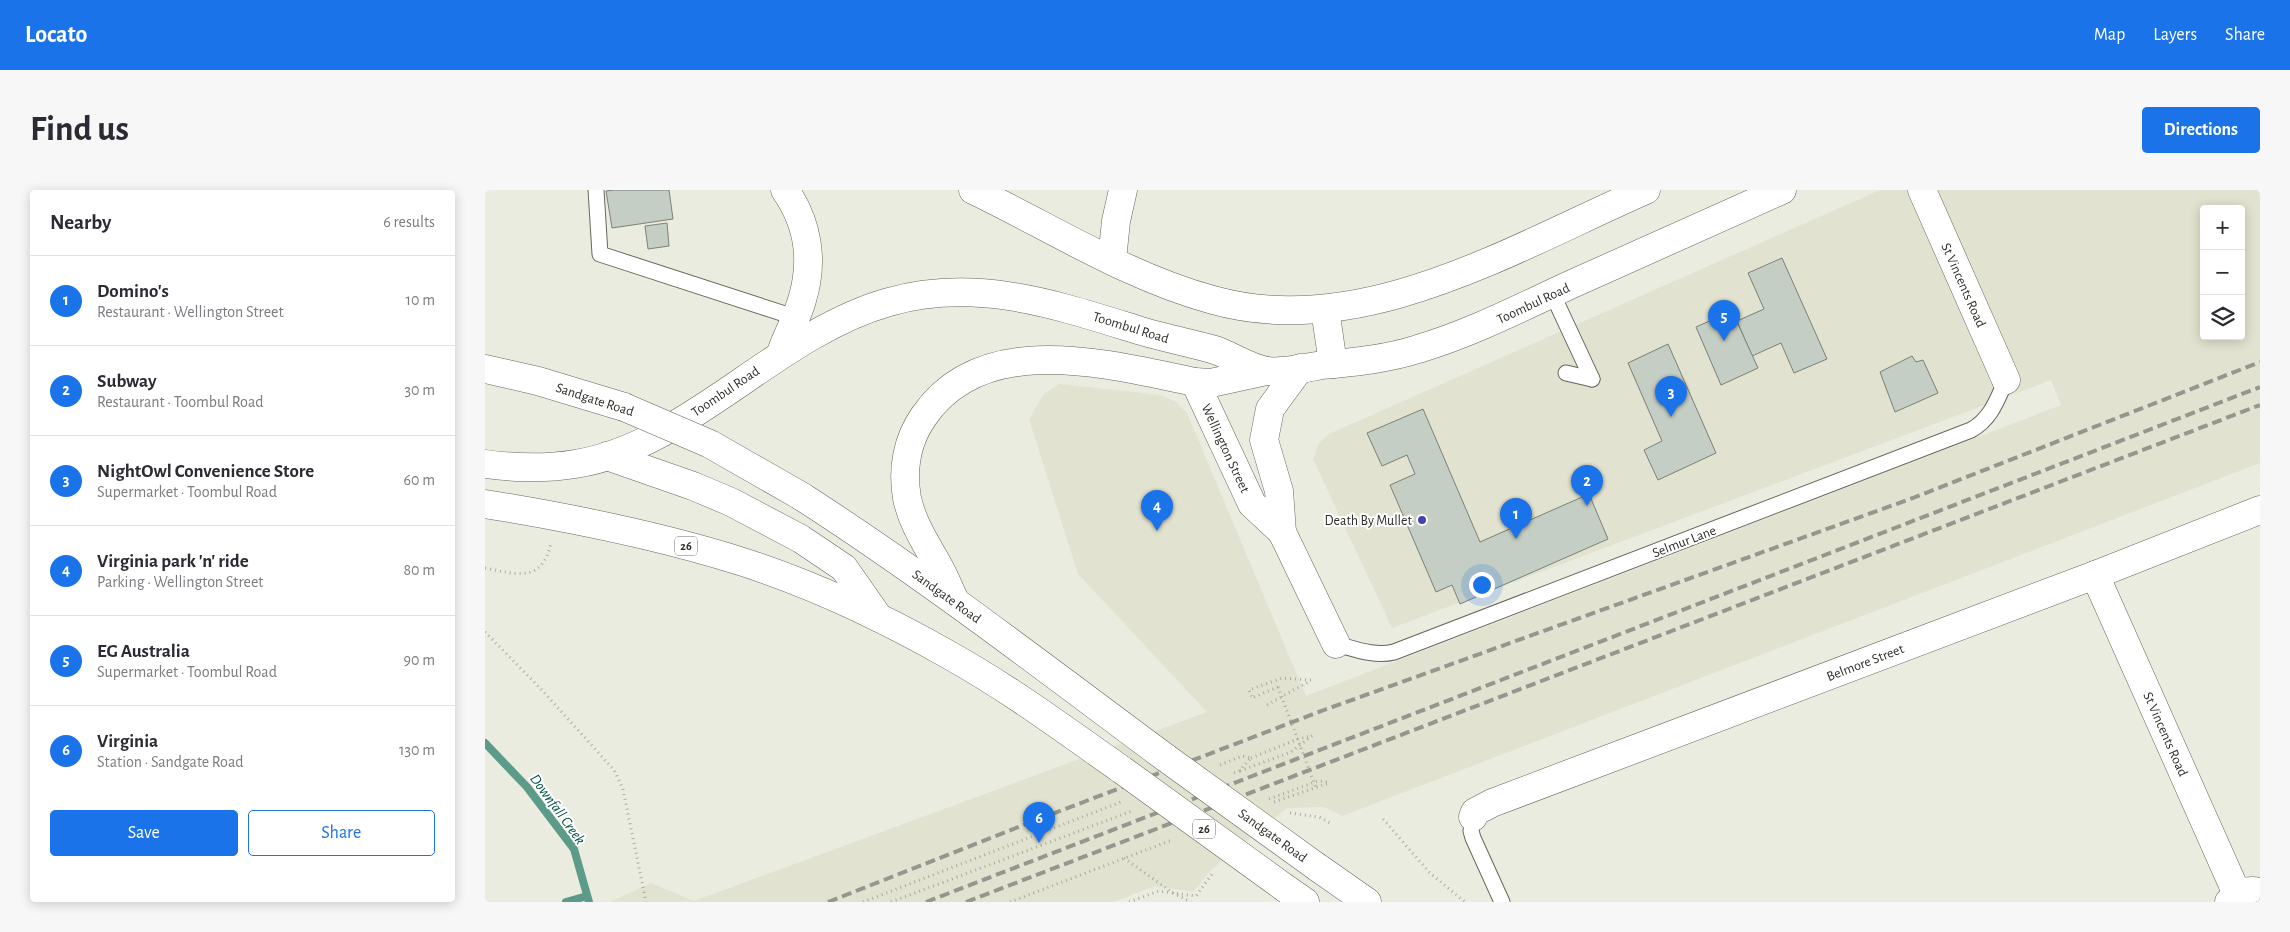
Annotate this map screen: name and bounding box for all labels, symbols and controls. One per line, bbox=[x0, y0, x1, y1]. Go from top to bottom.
text: Locato bbox=[25, 23, 87, 47]
text: Map bbox=[2094, 26, 2125, 44]
text: Layers bbox=[2153, 26, 2197, 44]
text: Share bbox=[2225, 26, 2265, 44]
button: Directions bbox=[2142, 107, 2260, 153]
text: Find us bbox=[30, 112, 129, 147]
map controls bbox=[2200, 205, 2245, 340]
button: + bbox=[2200, 205, 2245, 250]
text: Nearby bbox=[50, 212, 111, 233]
text: 6 results bbox=[383, 214, 435, 230]
street label: St Vincents Road bbox=[1938, 241, 1988, 330]
button: − bbox=[2200, 250, 2245, 295]
street label: Toombul Road bbox=[1495, 281, 1572, 327]
text: Domino's bbox=[97, 282, 169, 301]
text: 1 bbox=[63, 292, 69, 308]
text: 10 m bbox=[406, 292, 435, 308]
button: layers bbox=[2200, 295, 2245, 340]
pin: 5 bbox=[1708, 300, 1740, 341]
text: Restaurant · Wellington Street bbox=[97, 304, 284, 320]
street label: Toombul Road bbox=[1091, 310, 1170, 346]
street label: Toombul Road bbox=[689, 364, 762, 420]
text: Subway bbox=[97, 372, 157, 391]
pin: 3 bbox=[1655, 376, 1687, 417]
street label: Sandgate Road bbox=[554, 381, 635, 419]
text: 2 bbox=[62, 382, 70, 398]
text: 30 m bbox=[405, 382, 435, 398]
text: Restaurant · Toombul Road bbox=[97, 394, 264, 410]
street label: Wellington Street bbox=[1198, 402, 1252, 495]
text: NightOwl Convenience Store bbox=[97, 462, 314, 481]
pin: 2 bbox=[1571, 465, 1603, 506]
text: 3 bbox=[63, 472, 69, 488]
text: 60 m bbox=[404, 472, 435, 488]
text: Supermarket · Toombul Road bbox=[97, 484, 277, 500]
pin: 4 bbox=[1141, 490, 1173, 531]
pin: 1 bbox=[1500, 498, 1532, 539]
place label: Death By Mullet bbox=[1324, 514, 1413, 528]
marker: Death By Mullet bbox=[1416, 514, 1428, 526]
street label: Selmur Lane bbox=[1651, 523, 1718, 560]
road number: 26 bbox=[675, 536, 697, 556]
text: Virginia park 'n' ride bbox=[97, 552, 249, 571]
text: 4 bbox=[62, 562, 70, 578]
text: 80 m bbox=[404, 562, 435, 578]
street label: Sandgate Road bbox=[909, 567, 983, 626]
your location bbox=[1469, 572, 1495, 598]
text: Parking · Wellington Street bbox=[97, 574, 263, 590]
text: EG Australia bbox=[97, 642, 190, 661]
street label: Belmore Street bbox=[1825, 642, 1906, 684]
text: 5 bbox=[63, 652, 69, 668]
text: 90 m bbox=[404, 652, 435, 668]
text: Supermarket · Toombul Road bbox=[97, 664, 277, 680]
street label: St Vincents Road bbox=[2140, 690, 2190, 779]
text: Virginia bbox=[97, 732, 158, 751]
text: 6 bbox=[62, 742, 70, 758]
text: 130 m bbox=[399, 742, 435, 758]
text: Station · Sandgate Road bbox=[97, 754, 244, 770]
water label: Downfall Creek bbox=[527, 771, 588, 847]
pin: 6 bbox=[1023, 802, 1055, 843]
street label: Sandgate Road bbox=[1235, 806, 1309, 865]
button: Save bbox=[50, 810, 238, 856]
button: Share bbox=[248, 810, 435, 856]
road number: 26 bbox=[1193, 820, 1215, 838]

